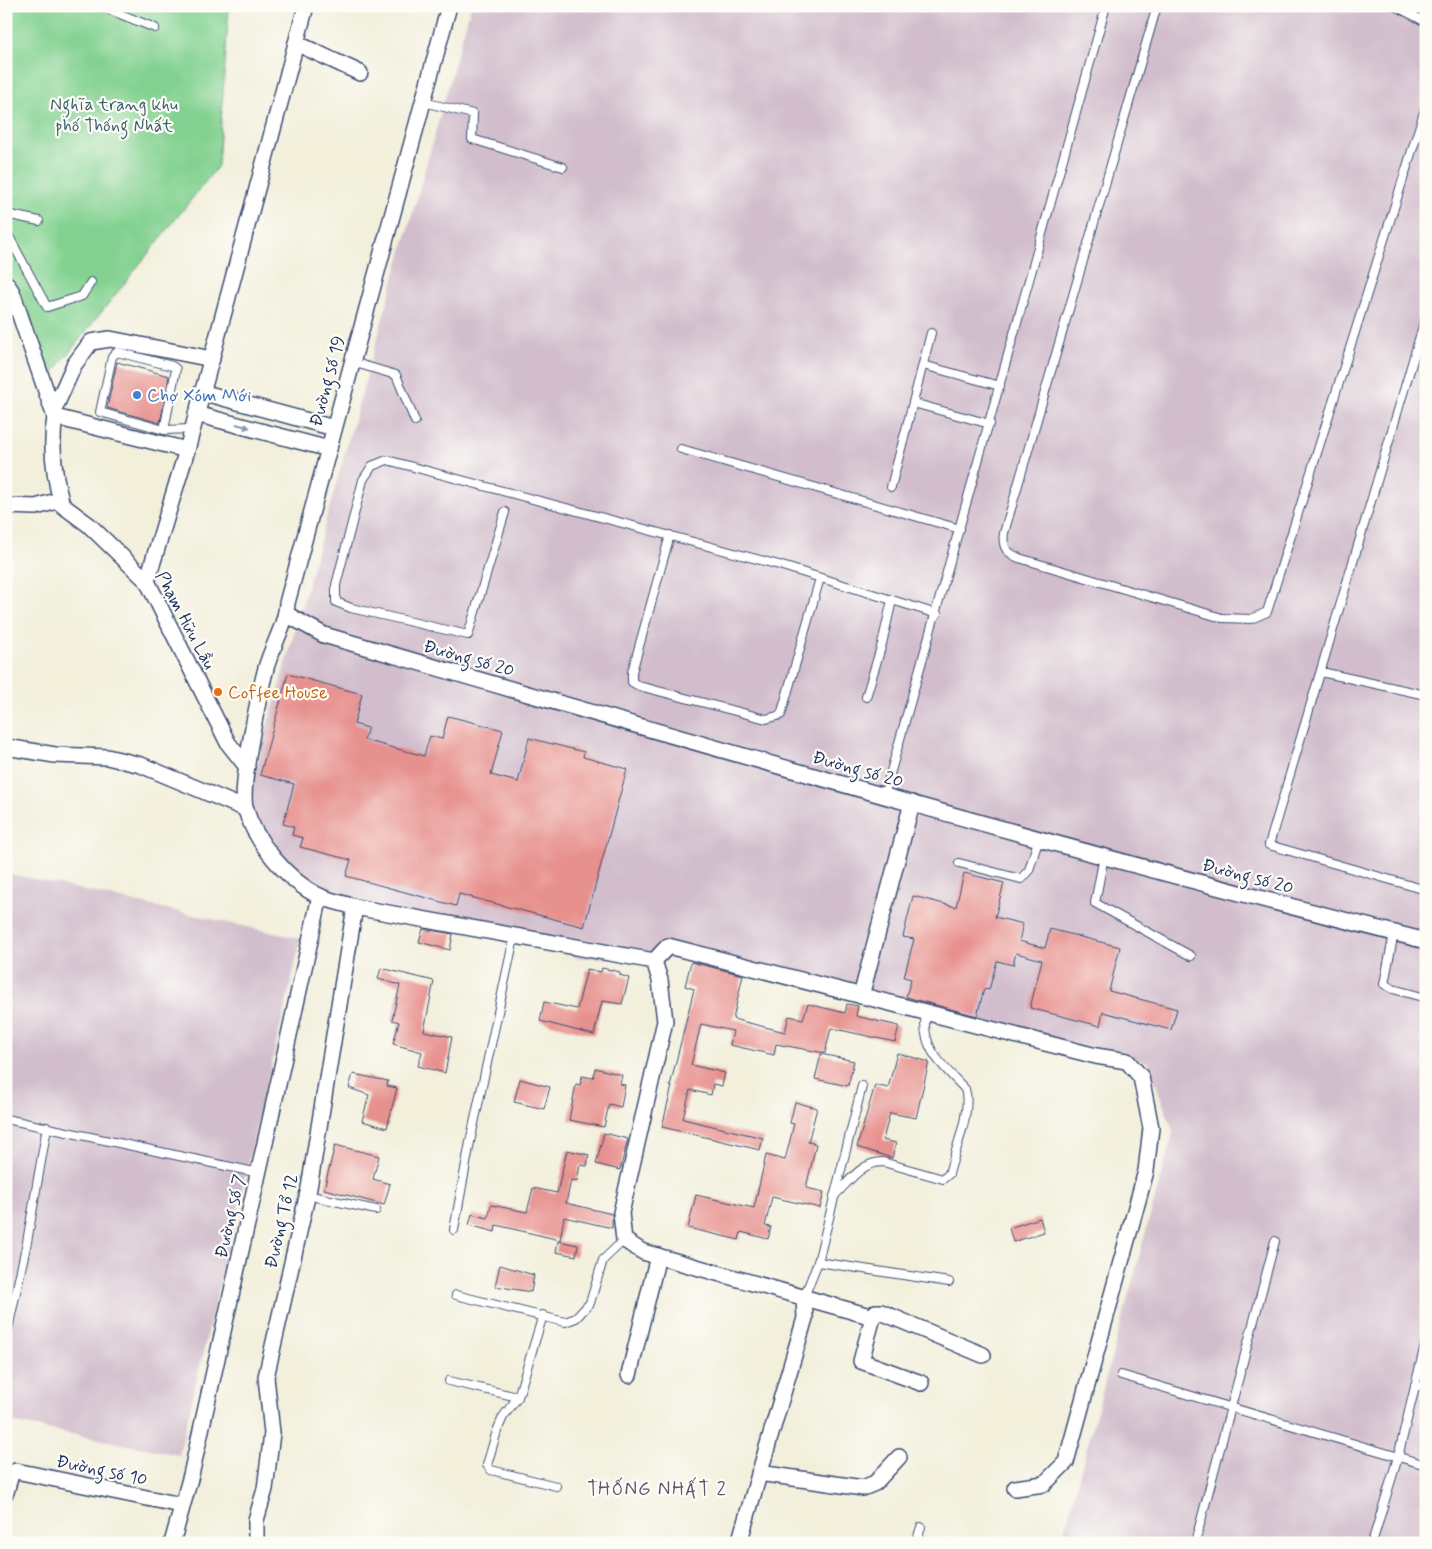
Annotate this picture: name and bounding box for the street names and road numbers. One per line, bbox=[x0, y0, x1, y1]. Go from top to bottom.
street label: Đường số 19 bbox=[304, 333, 354, 430]
street label: Phạm Hữu Lầu bbox=[149, 567, 221, 674]
street label: Đường số 20 bbox=[420, 635, 517, 685]
street label: Đường số 20 bbox=[809, 746, 906, 796]
street label: Đường số 20 bbox=[1199, 853, 1296, 903]
street label: Đường số 7 bbox=[210, 1172, 254, 1261]
street label: Đường Tổ 12 bbox=[259, 1172, 306, 1271]
street label: Đường số 10 bbox=[54, 1450, 150, 1494]

